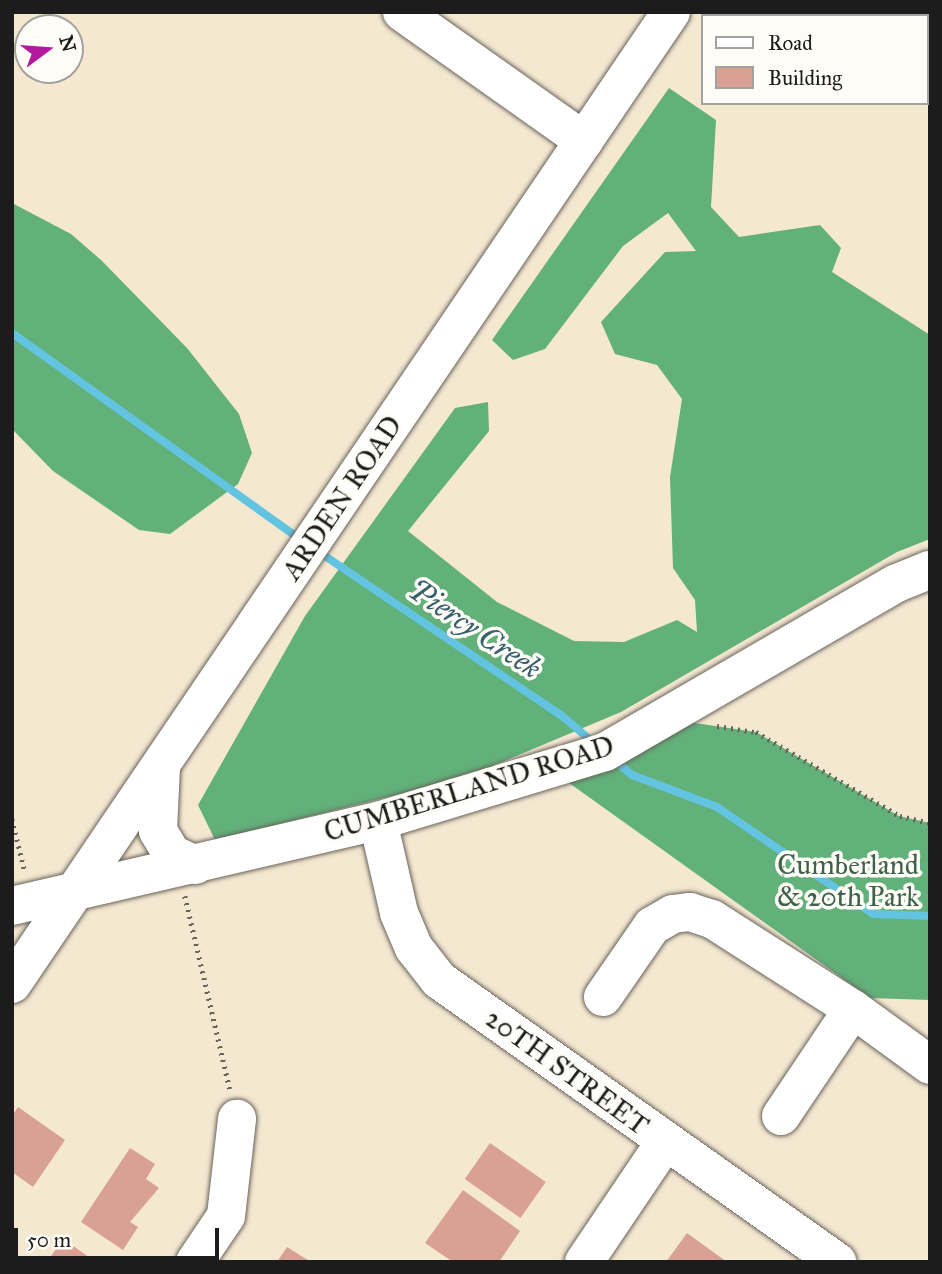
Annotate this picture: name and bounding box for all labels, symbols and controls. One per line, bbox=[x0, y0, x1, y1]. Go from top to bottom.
north arrow bbox=[14, 14, 84, 84]
legend bbox=[701, 14, 928, 105]
text: Road bbox=[768, 30, 813, 56]
text: N bbox=[54, 33, 81, 55]
text: Building bbox=[768, 65, 842, 91]
street label: ARDEN ROAD bbox=[275, 409, 409, 587]
water label: Piercy Creek bbox=[402, 572, 548, 686]
street label: CUMBERLAND ROAD bbox=[320, 729, 618, 849]
park label: Cumberland & 20th Park bbox=[777, 848, 919, 914]
street label: 20TH STREET bbox=[479, 1001, 655, 1143]
scale bar bbox=[18, 1214, 222, 1258]
text: 50 m bbox=[27, 1227, 71, 1253]

